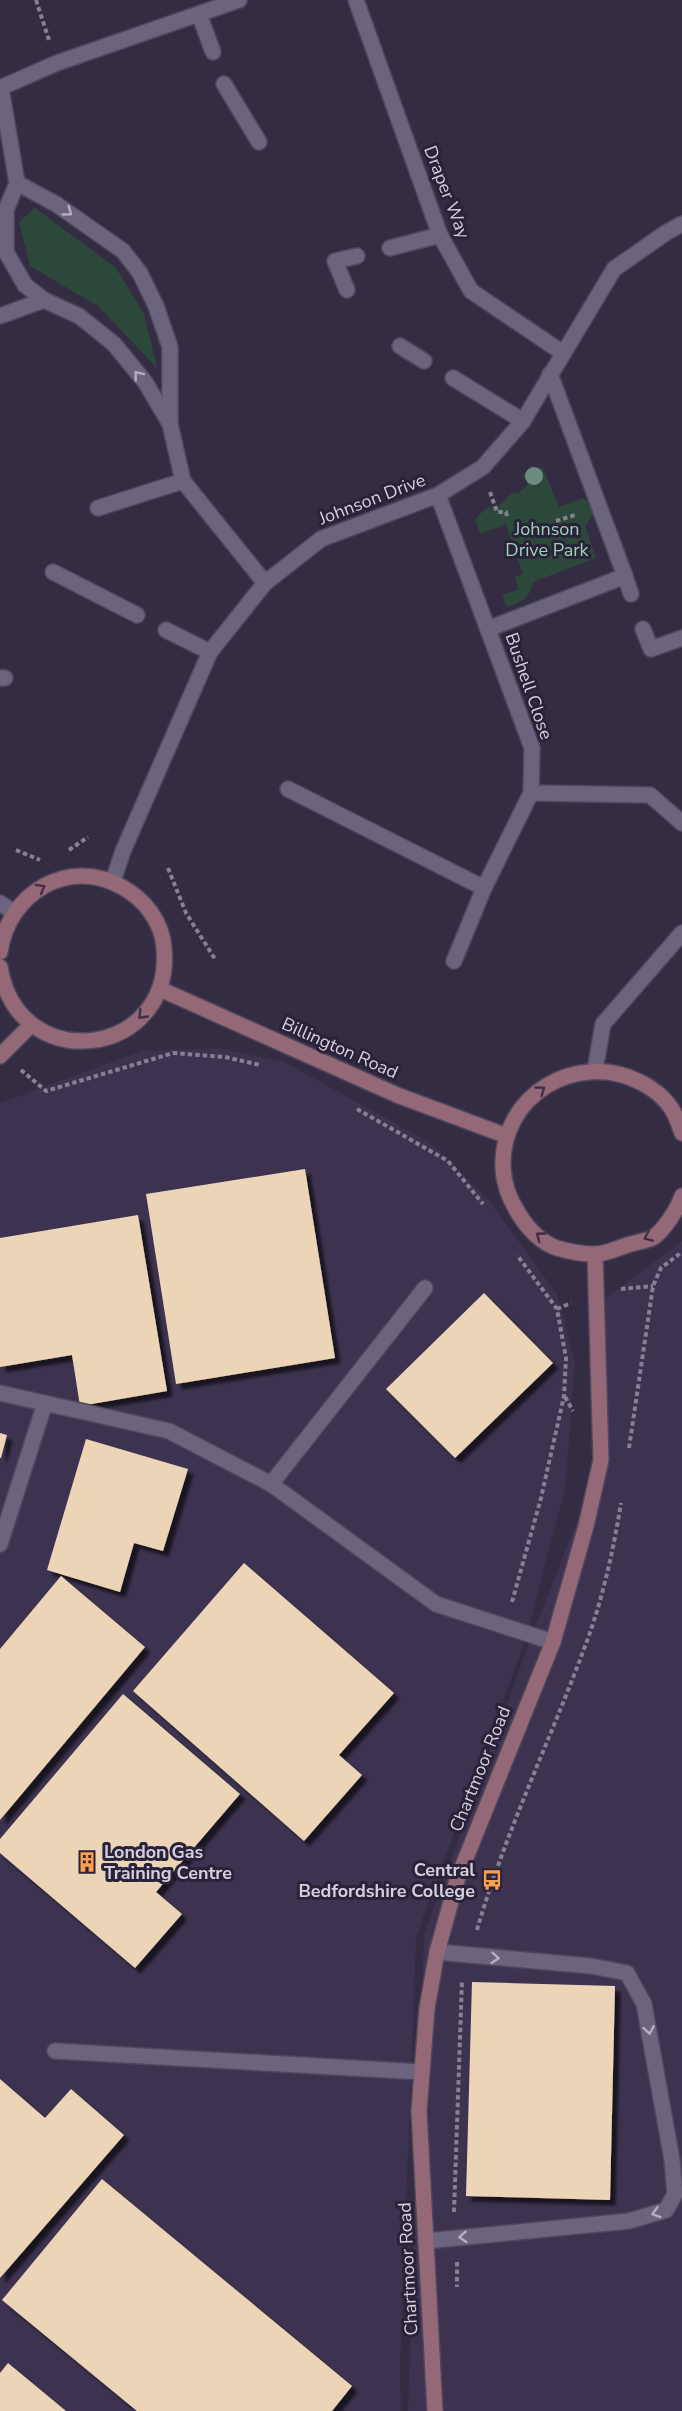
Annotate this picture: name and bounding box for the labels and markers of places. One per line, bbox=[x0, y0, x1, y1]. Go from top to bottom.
place label: London Gas Training Centre bbox=[104, 1840, 232, 1885]
building icon: London Gas Training Centre bbox=[75, 1850, 99, 1874]
place label: Central Bedfordshire College bbox=[298, 1858, 475, 1903]
bus stop icon: Central Bedfordshire College bbox=[480, 1868, 504, 1892]

